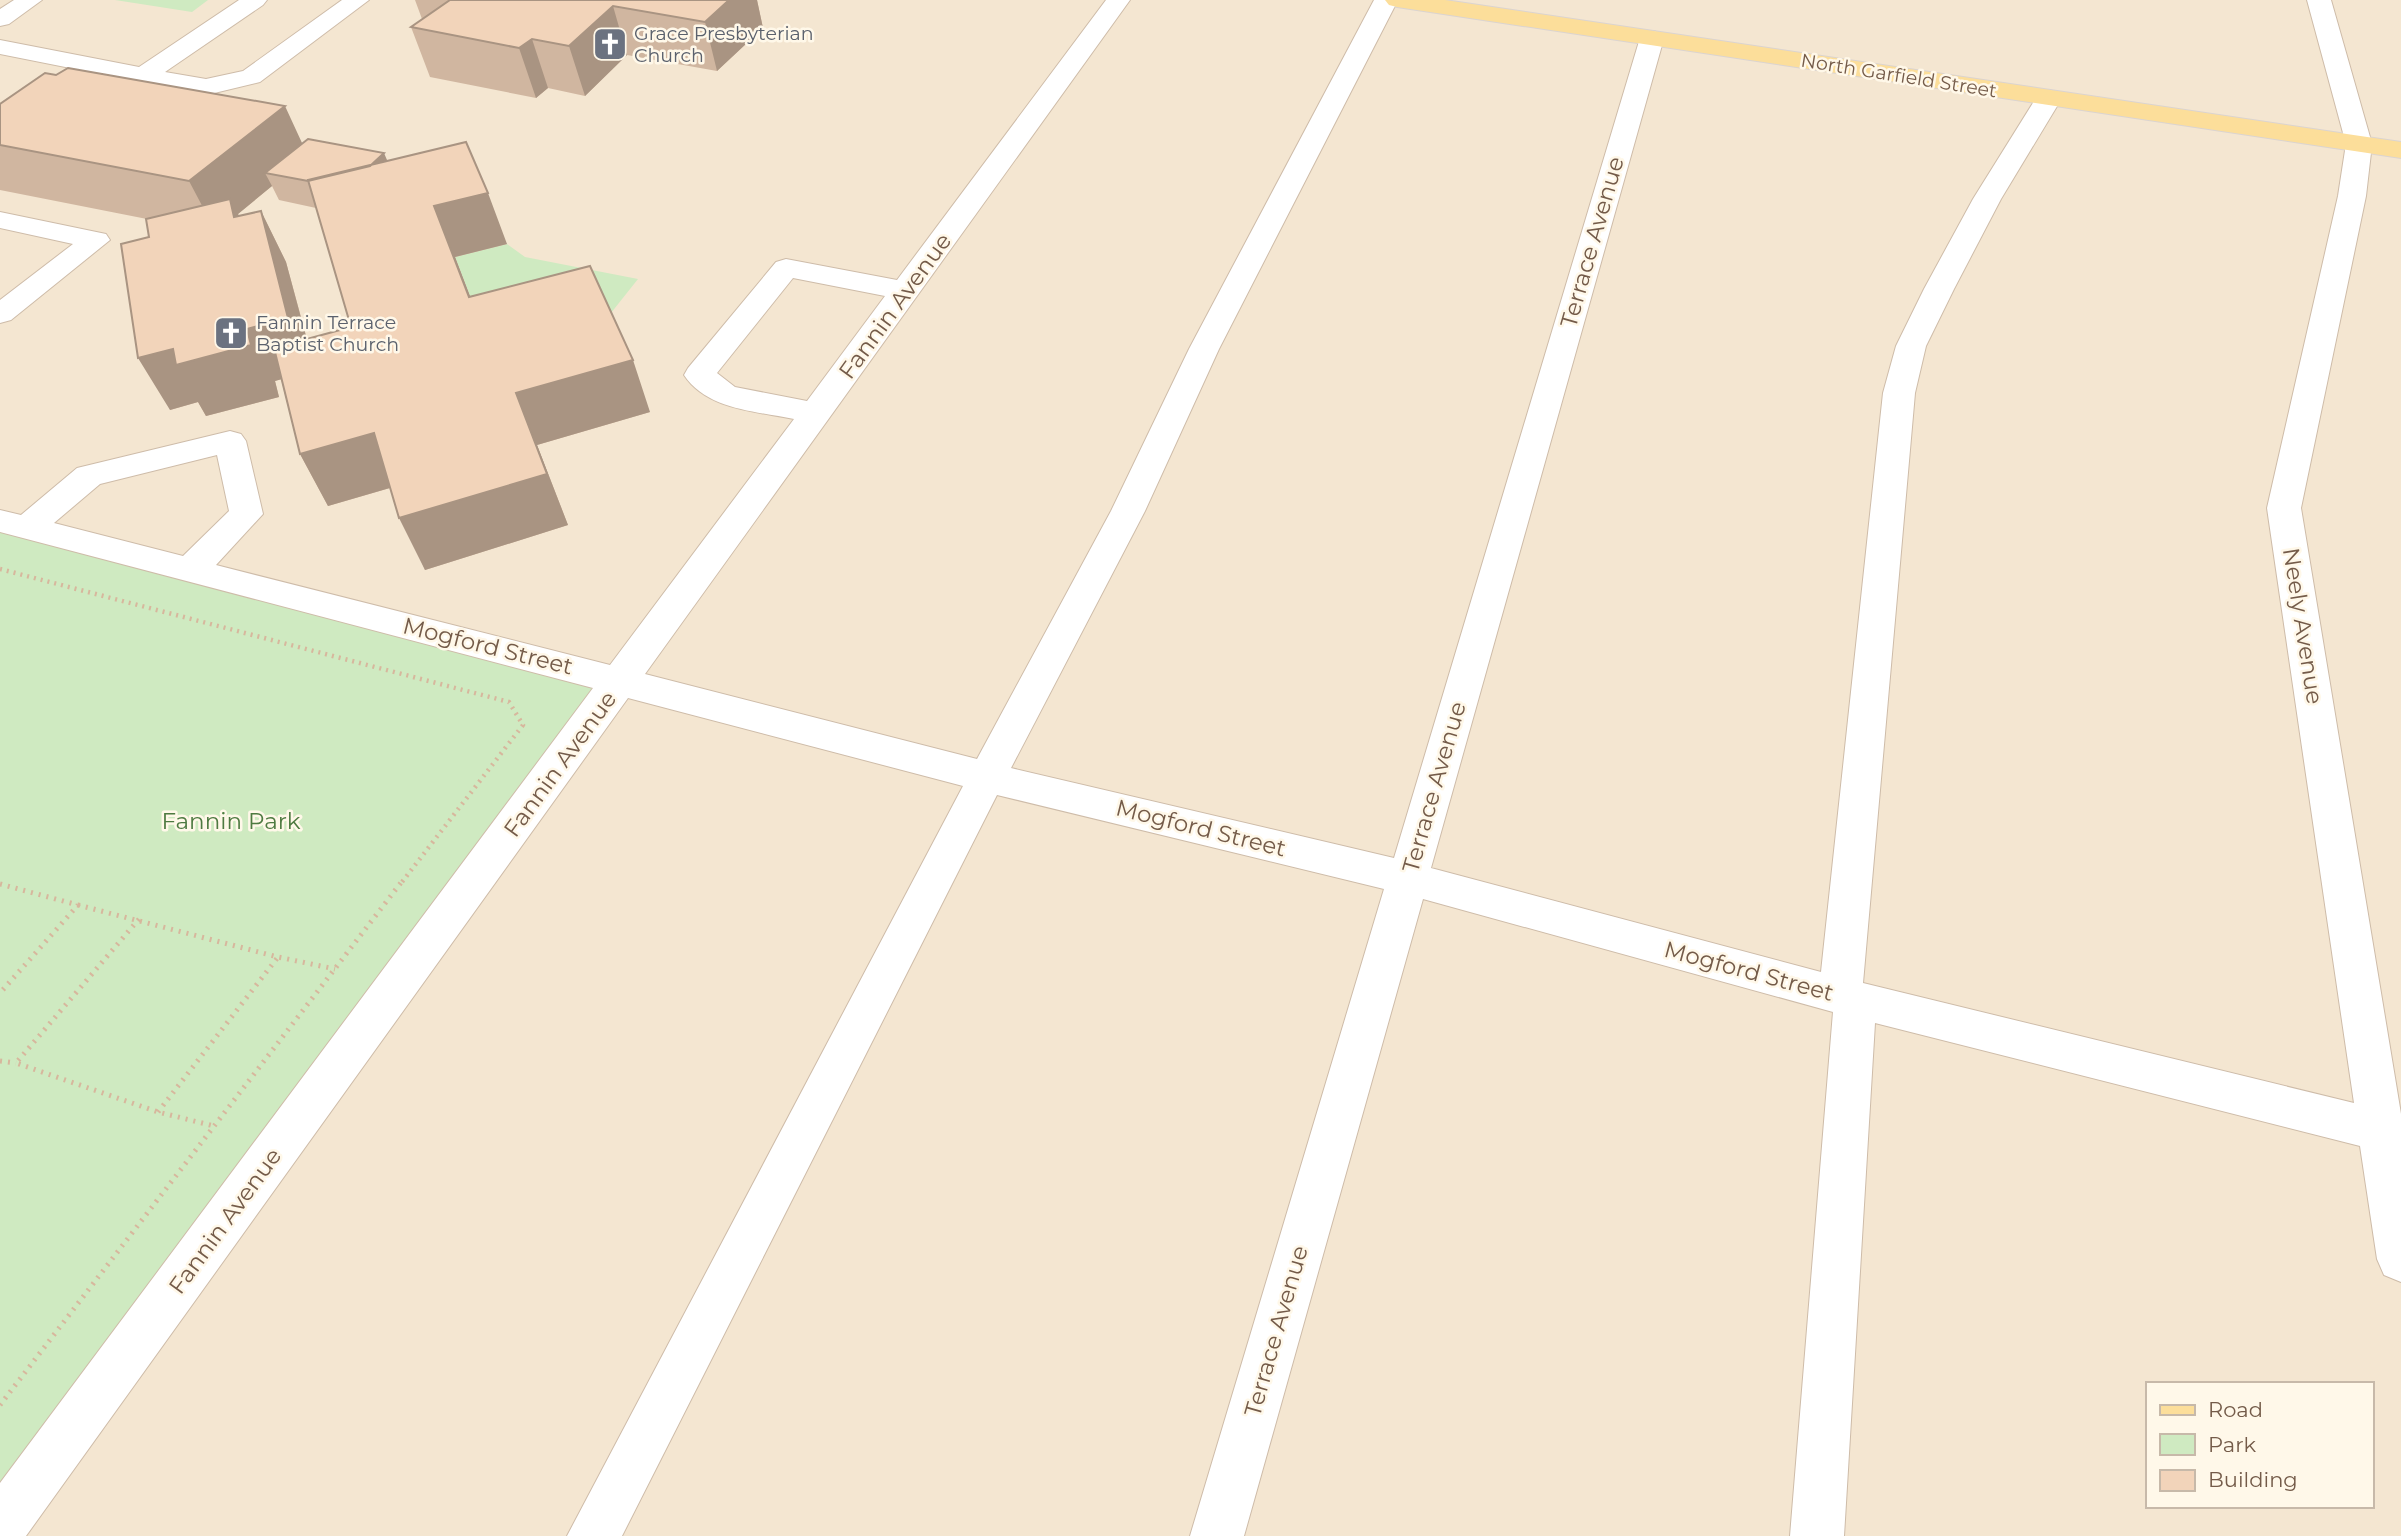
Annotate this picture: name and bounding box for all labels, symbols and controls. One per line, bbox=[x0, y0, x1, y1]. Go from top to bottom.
place label: Grace Presbyterian Church bbox=[634, 22, 814, 67]
church icon: Grace Presbyterian Church bbox=[591, 25, 629, 63]
street label: North Garfield Street bbox=[1799, 49, 1999, 102]
street label: Terrace Avenue bbox=[1554, 153, 1630, 331]
street label: Fannin Avenue bbox=[833, 228, 957, 384]
place label: Fannin Terrace Baptist Church bbox=[256, 311, 399, 356]
church icon: Fannin Terrace Baptist Church bbox=[212, 314, 250, 352]
street label: Neely Avenue bbox=[2277, 546, 2329, 706]
street label: Mogford Street bbox=[400, 611, 576, 681]
street label: Fannin Avenue bbox=[498, 686, 622, 842]
street label: Terrace Avenue bbox=[1396, 698, 1472, 876]
street label: Mogford Street bbox=[1113, 793, 1289, 863]
park label: Fannin Park bbox=[161, 807, 301, 835]
street label: Mogford Street bbox=[1661, 935, 1837, 1007]
street label: Fannin Avenue bbox=[163, 1143, 287, 1299]
street label: Terrace Avenue bbox=[1238, 1242, 1314, 1420]
legend bbox=[2146, 1382, 2373, 1508]
text: Road bbox=[2208, 1397, 2263, 1422]
text: Park bbox=[2208, 1432, 2256, 1457]
text: Building bbox=[2208, 1467, 2298, 1492]

